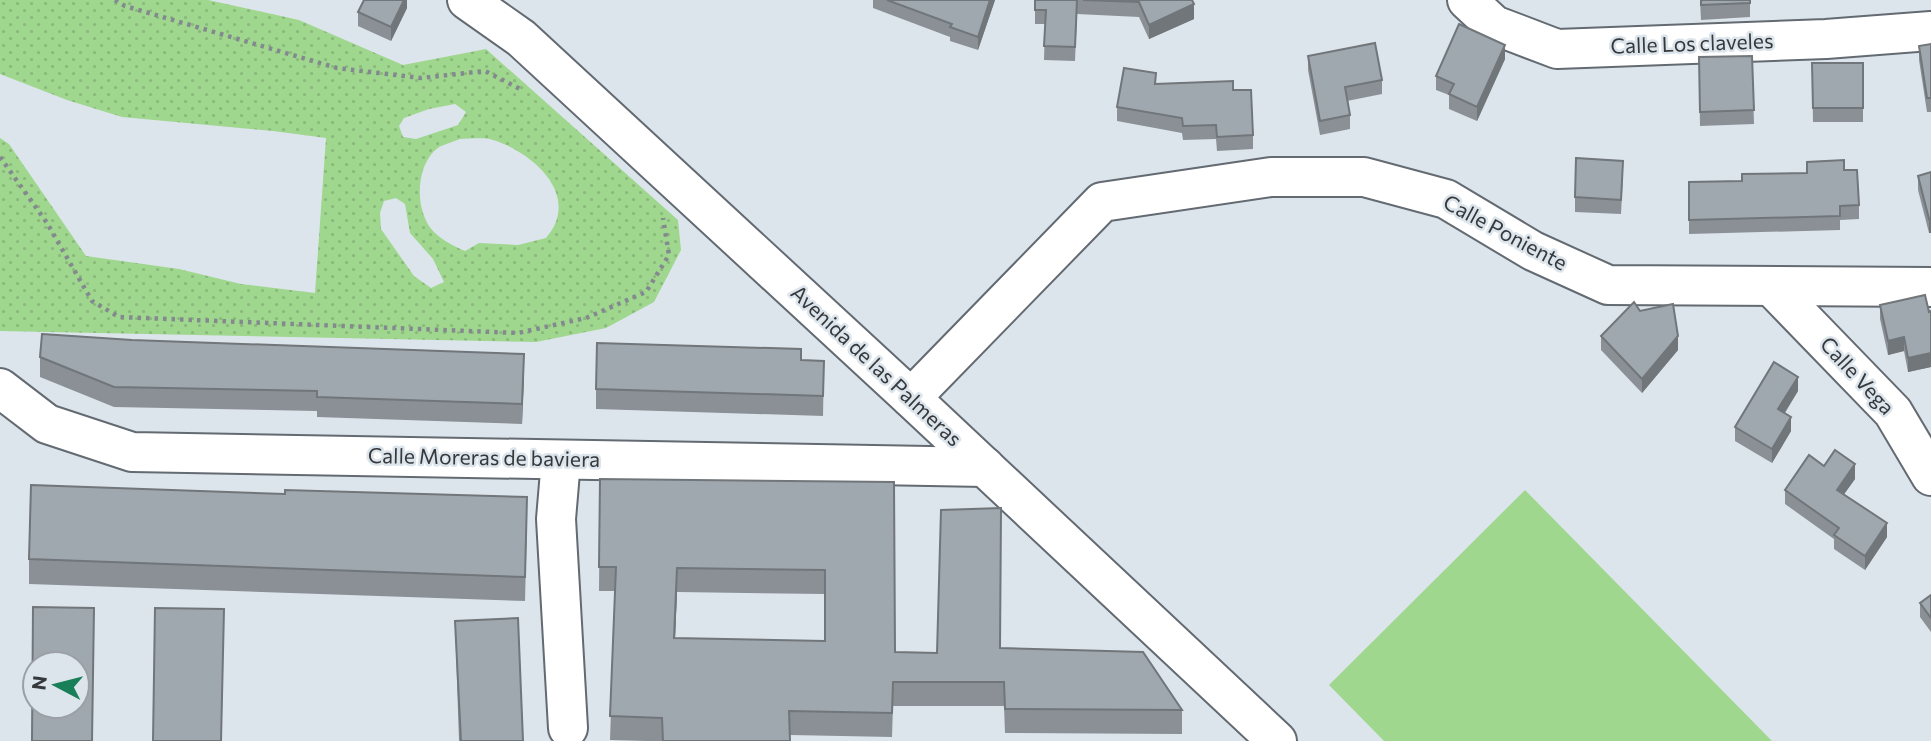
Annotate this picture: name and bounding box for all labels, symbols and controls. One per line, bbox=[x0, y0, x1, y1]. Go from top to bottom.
street label: Calle Los claveles bbox=[1610, 27, 1774, 58]
street label: Calle Poniente bbox=[1440, 189, 1572, 275]
street label: Avenida de las Palmeras bbox=[786, 279, 968, 451]
street label: Calle Vega bbox=[1816, 331, 1900, 419]
street label: Calle Moreras de baviera bbox=[368, 442, 600, 471]
north arrow bbox=[21, 650, 91, 720]
text: N bbox=[26, 674, 51, 691]

